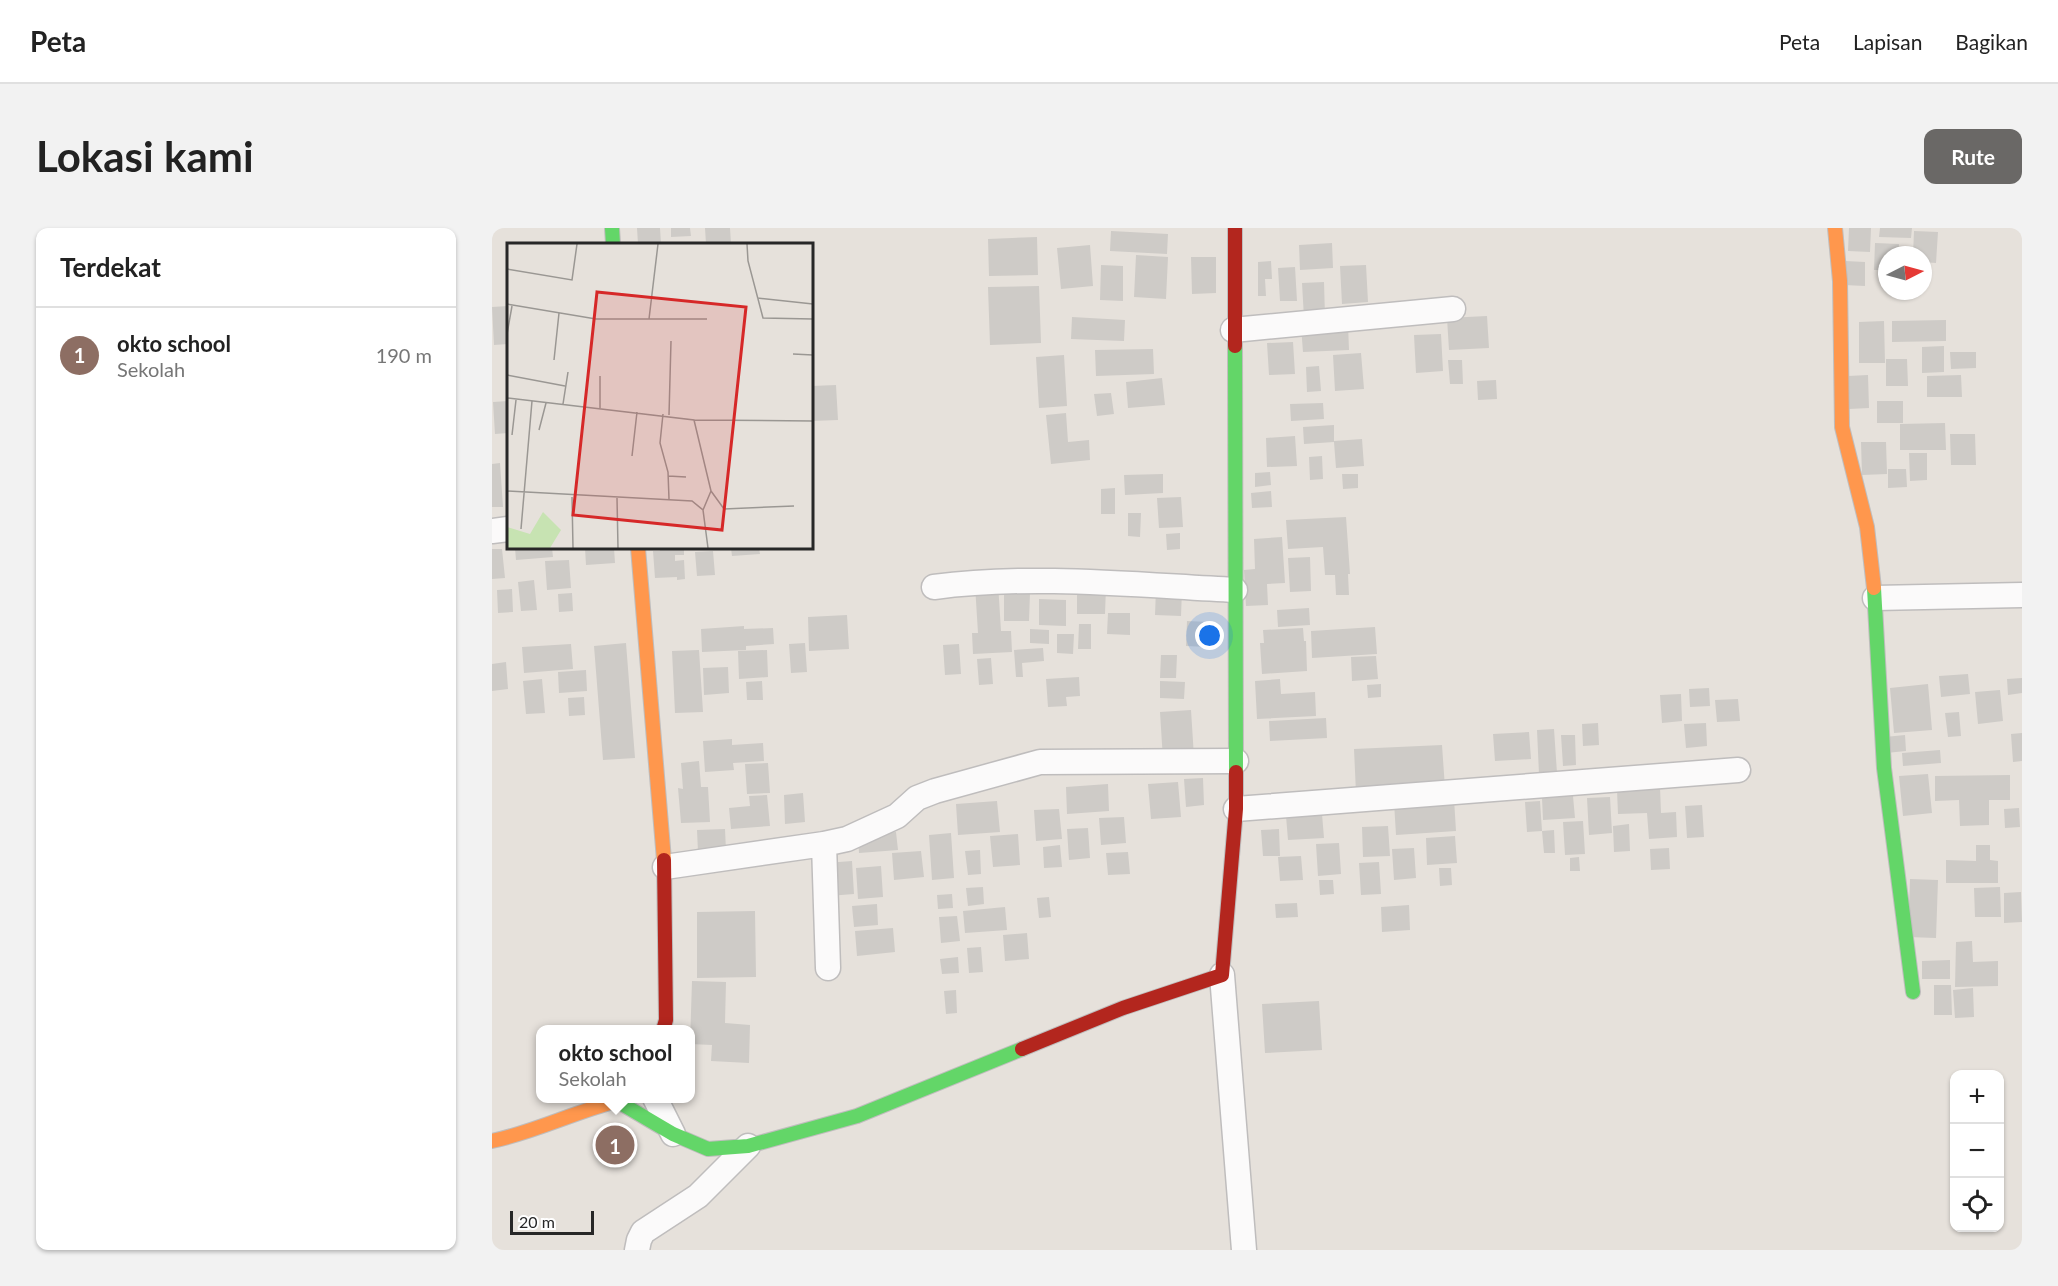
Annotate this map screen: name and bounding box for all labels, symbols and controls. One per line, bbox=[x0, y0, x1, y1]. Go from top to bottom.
text: Peta bbox=[30, 24, 86, 58]
text: Peta bbox=[1779, 29, 1820, 54]
text: Lapisan bbox=[1853, 29, 1922, 54]
text: Bagikan bbox=[1955, 29, 2028, 54]
button: Rute bbox=[1924, 129, 2022, 184]
text: Lokasi kami bbox=[36, 131, 254, 181]
inset map bbox=[507, 243, 813, 549]
north arrow bbox=[1878, 246, 1932, 300]
text: Terdekat bbox=[60, 251, 161, 283]
text: okto school bbox=[117, 330, 231, 357]
text: 1 bbox=[74, 343, 85, 367]
text: 190 m bbox=[376, 343, 432, 367]
text: Sekolah bbox=[117, 357, 185, 381]
your location bbox=[1195, 621, 1224, 650]
popup bbox=[536, 1025, 695, 1103]
text: okto school bbox=[559, 1039, 672, 1066]
text: Sekolah bbox=[559, 1066, 627, 1090]
map controls bbox=[1950, 1070, 2004, 1232]
button: + bbox=[1950, 1070, 2004, 1124]
pin: 1 bbox=[596, 1122, 634, 1168]
button: − bbox=[1950, 1124, 2004, 1178]
button: locate bbox=[1950, 1178, 2004, 1232]
scale bar bbox=[510, 1208, 594, 1236]
text: 20 m bbox=[519, 1212, 555, 1231]

